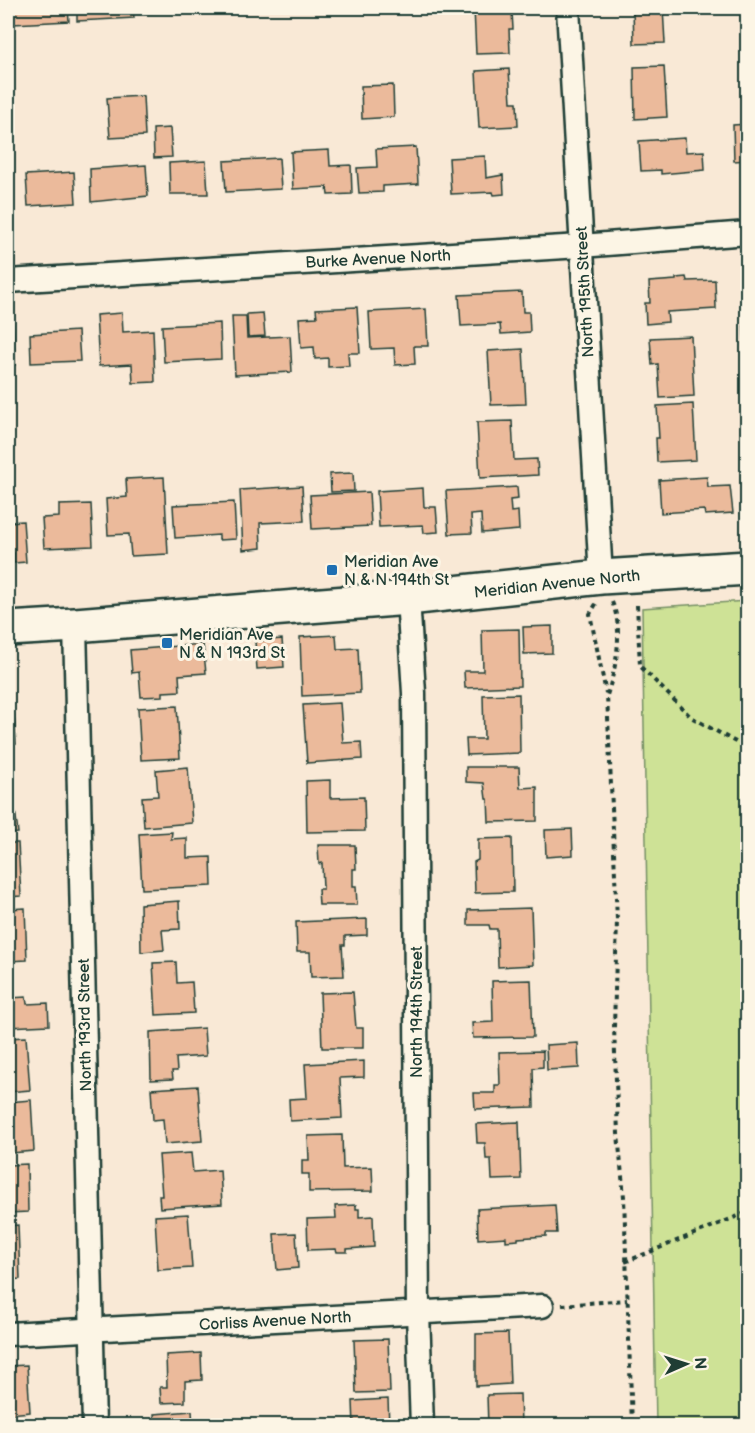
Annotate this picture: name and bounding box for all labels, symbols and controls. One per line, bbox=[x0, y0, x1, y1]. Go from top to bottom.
street label: North 195th Street bbox=[573, 226, 598, 358]
street label: Burke Avenue North bbox=[305, 246, 452, 273]
place label: Meridian Ave N & N 194th St bbox=[344, 553, 449, 590]
marker: Meridian Ave N & N 194th St bbox=[325, 563, 339, 577]
street label: Meridian Avenue North bbox=[473, 566, 641, 603]
place label: Meridian Ave N & N 193rd St bbox=[179, 626, 285, 663]
marker: Meridian Ave N & N 193rd St bbox=[160, 636, 174, 650]
street label: North 194th Street bbox=[408, 946, 427, 1078]
street label: North 193rd Street bbox=[75, 958, 96, 1092]
street label: Corliss Avenue North bbox=[198, 1308, 352, 1335]
north arrow bbox=[656, 1334, 716, 1394]
text: N bbox=[690, 1357, 709, 1370]

